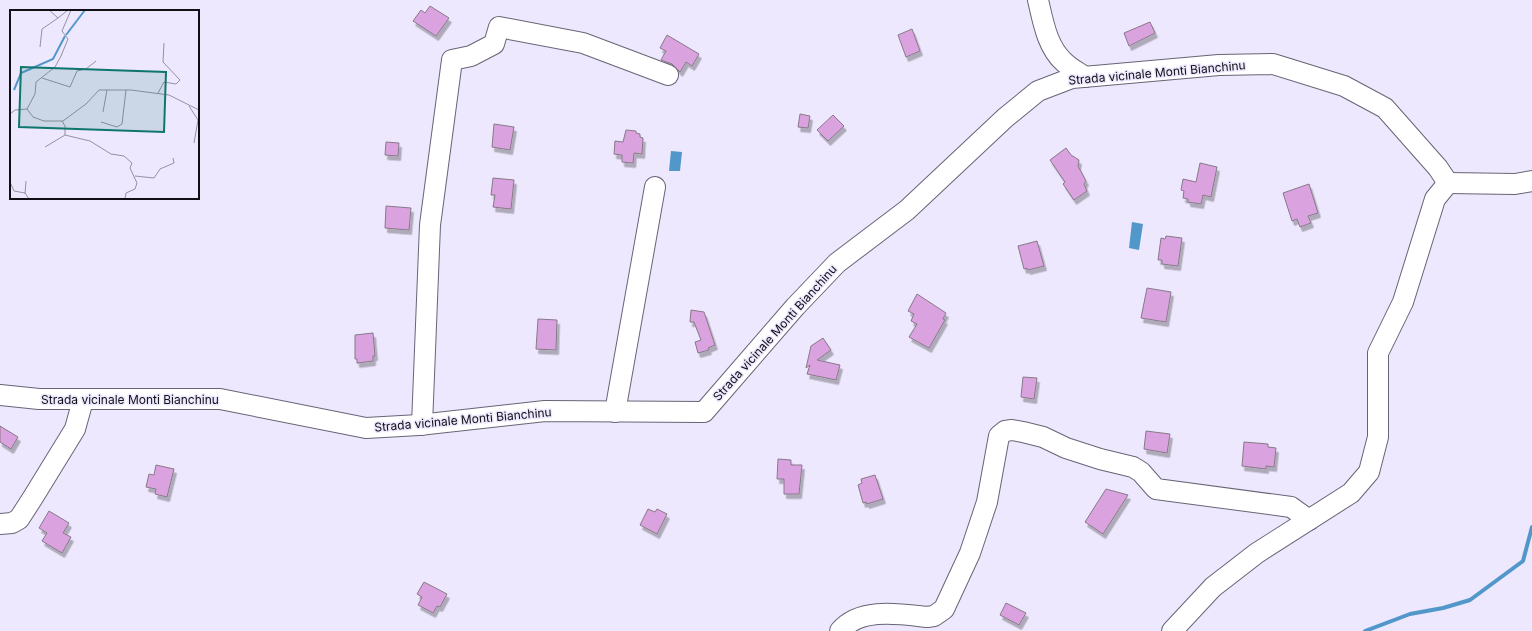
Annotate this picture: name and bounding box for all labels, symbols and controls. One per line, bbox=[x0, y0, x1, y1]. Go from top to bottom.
inset map bbox=[10, 10, 199, 199]
street label: Strada vicinale Monti Bianchinu bbox=[1068, 57, 1246, 88]
street label: Strada vicinale Monti Bianchinu bbox=[710, 262, 840, 404]
street label: Strada vicinale Monti Bianchinu bbox=[41, 392, 219, 407]
street label: Strada vicinale Monti Bianchinu bbox=[374, 404, 552, 435]

